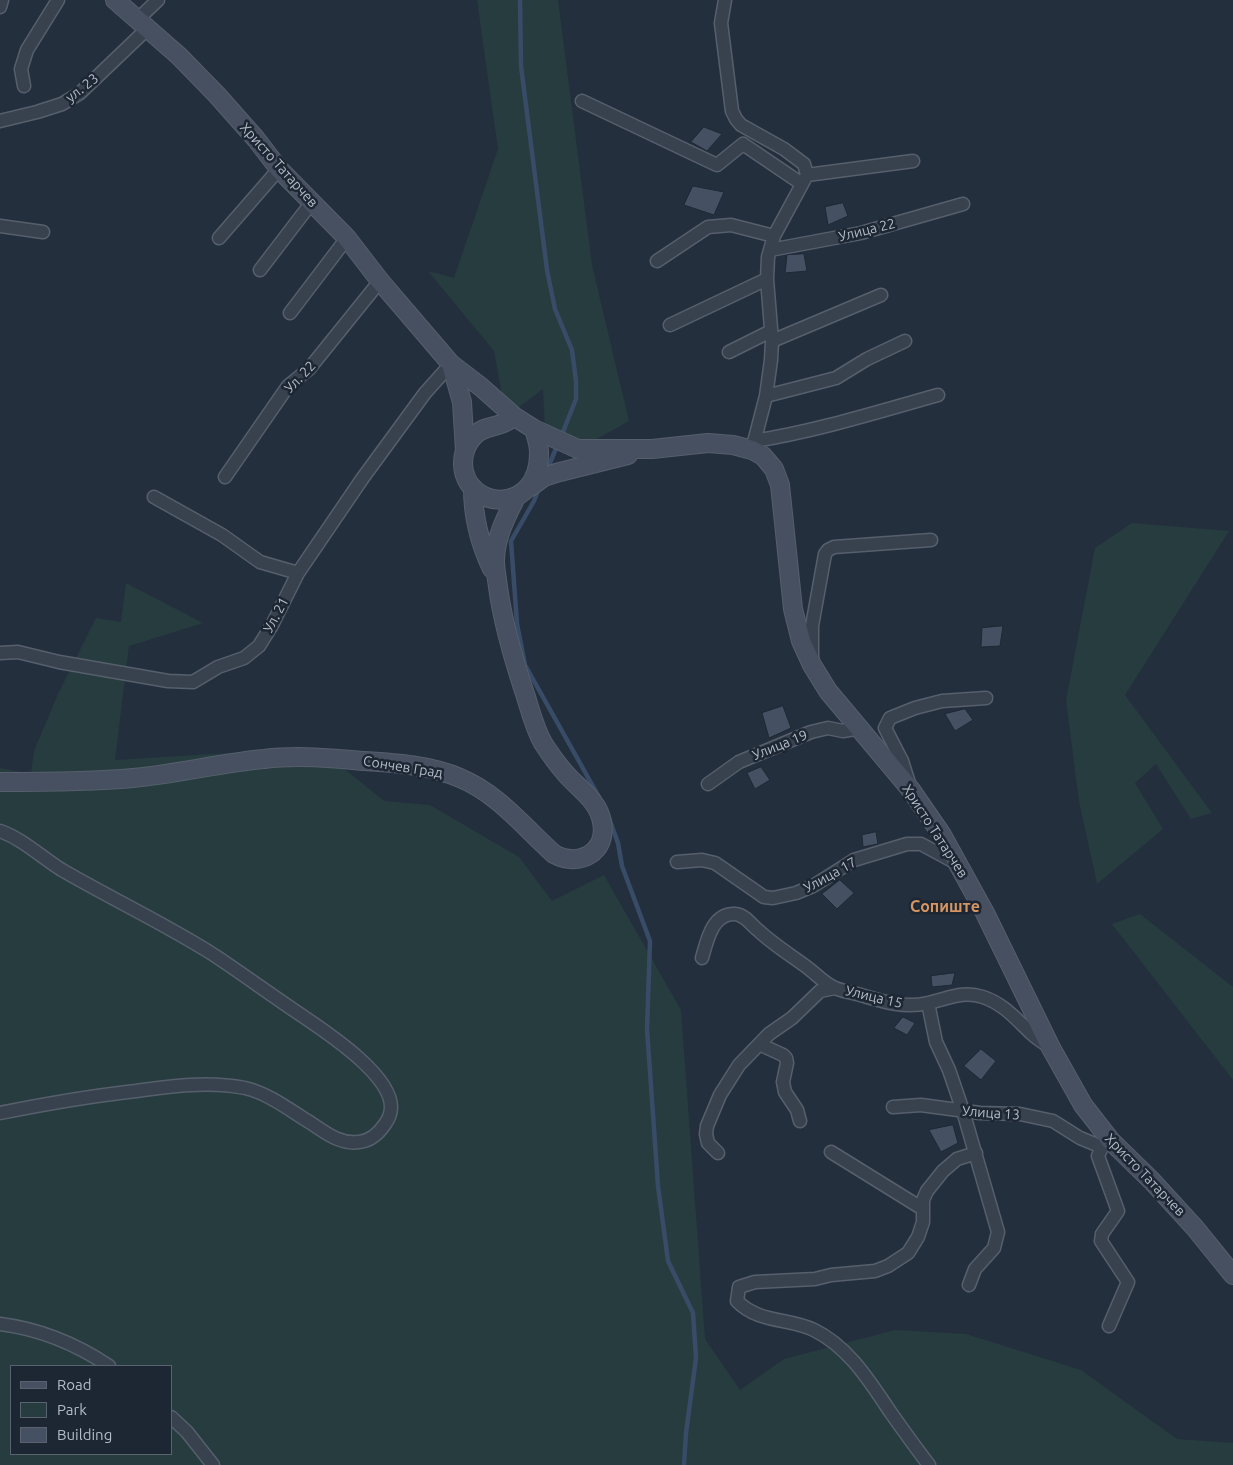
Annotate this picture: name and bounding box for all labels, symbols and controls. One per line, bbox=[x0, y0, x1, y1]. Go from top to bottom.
street label: ул. 23 bbox=[62, 70, 102, 106]
street label: Христо Татарчев bbox=[237, 119, 321, 211]
street label: Улица 22 bbox=[837, 215, 897, 245]
street label: Ул. 22 bbox=[281, 358, 319, 396]
street label: Ул. 21 bbox=[260, 594, 292, 636]
street label: Улица 19 bbox=[750, 726, 810, 764]
street label: Сончев Град bbox=[362, 752, 444, 782]
street label: Христо Татарчев bbox=[898, 781, 972, 881]
street label: Улица 17 bbox=[801, 854, 859, 896]
district label: Сопиште bbox=[910, 897, 980, 917]
street label: Улица 15 bbox=[844, 982, 904, 1012]
street label: Улица 13 bbox=[962, 1103, 1020, 1123]
street label: Христо Татарчев bbox=[1101, 1130, 1189, 1220]
legend bbox=[10, 1365, 172, 1455]
text: Road bbox=[57, 1376, 92, 1393]
text: Park bbox=[57, 1401, 87, 1418]
text: Building bbox=[57, 1426, 112, 1443]

